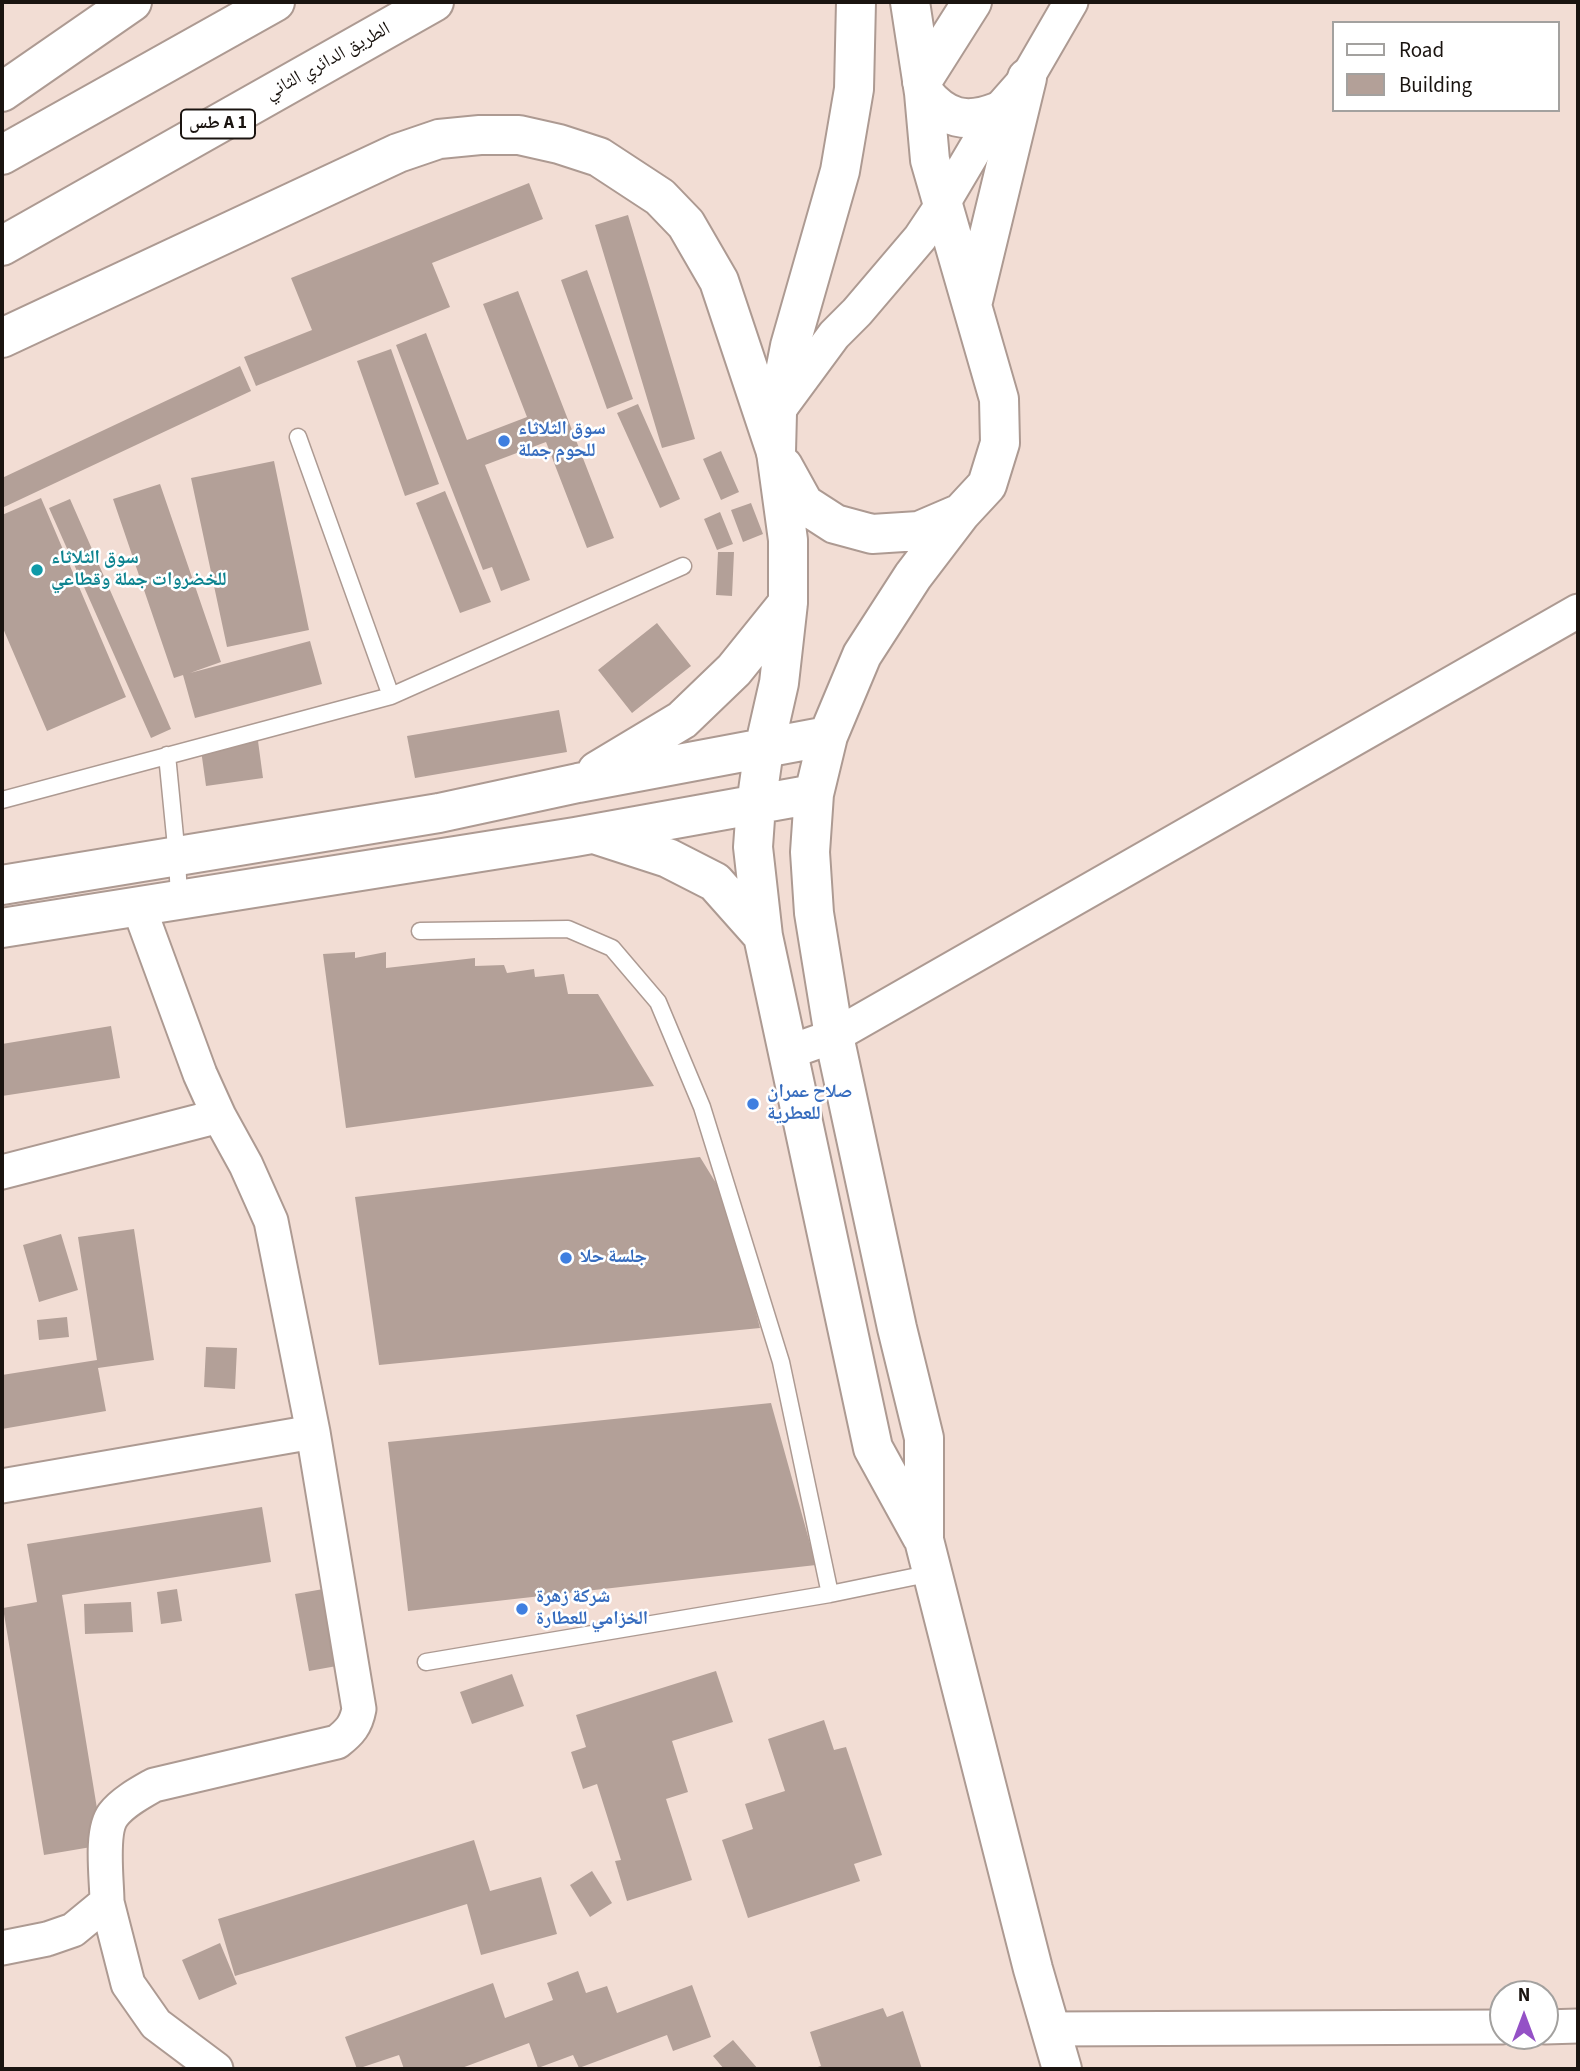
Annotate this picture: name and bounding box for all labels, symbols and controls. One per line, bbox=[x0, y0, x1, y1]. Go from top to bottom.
street label: الطريق الدائري الثاني bbox=[261, 18, 395, 106]
legend bbox=[1332, 21, 1559, 112]
text: Road bbox=[1399, 35, 1444, 65]
text: Building bbox=[1399, 70, 1472, 100]
road number: طس A 1 bbox=[181, 110, 255, 139]
place label: سوق الثلاثاء للحوم جملة bbox=[518, 419, 606, 463]
marker: سوق الثلاثاء للحوم جملة bbox=[496, 433, 512, 449]
place label: سوق الثلاثاء للخضروات جملة وقطاعي bbox=[51, 548, 227, 592]
marker: سوق الثلاثاء للخضروات جملة وقطاعي bbox=[29, 562, 45, 578]
place label: صلاح عمران للعطرية bbox=[767, 1082, 852, 1126]
marker: صلاح عمران للعطرية bbox=[745, 1096, 761, 1112]
place label: جلسة حلا bbox=[580, 1247, 647, 1269]
marker: جلسة حلا bbox=[558, 1250, 574, 1266]
place label: شركة زهرة الخزامي للعطارة bbox=[536, 1587, 648, 1631]
marker: شركة زهرة الخزامي للعطارة bbox=[514, 1601, 530, 1617]
north arrow bbox=[1489, 1980, 1559, 2050]
text: N bbox=[1518, 1982, 1530, 2009]

